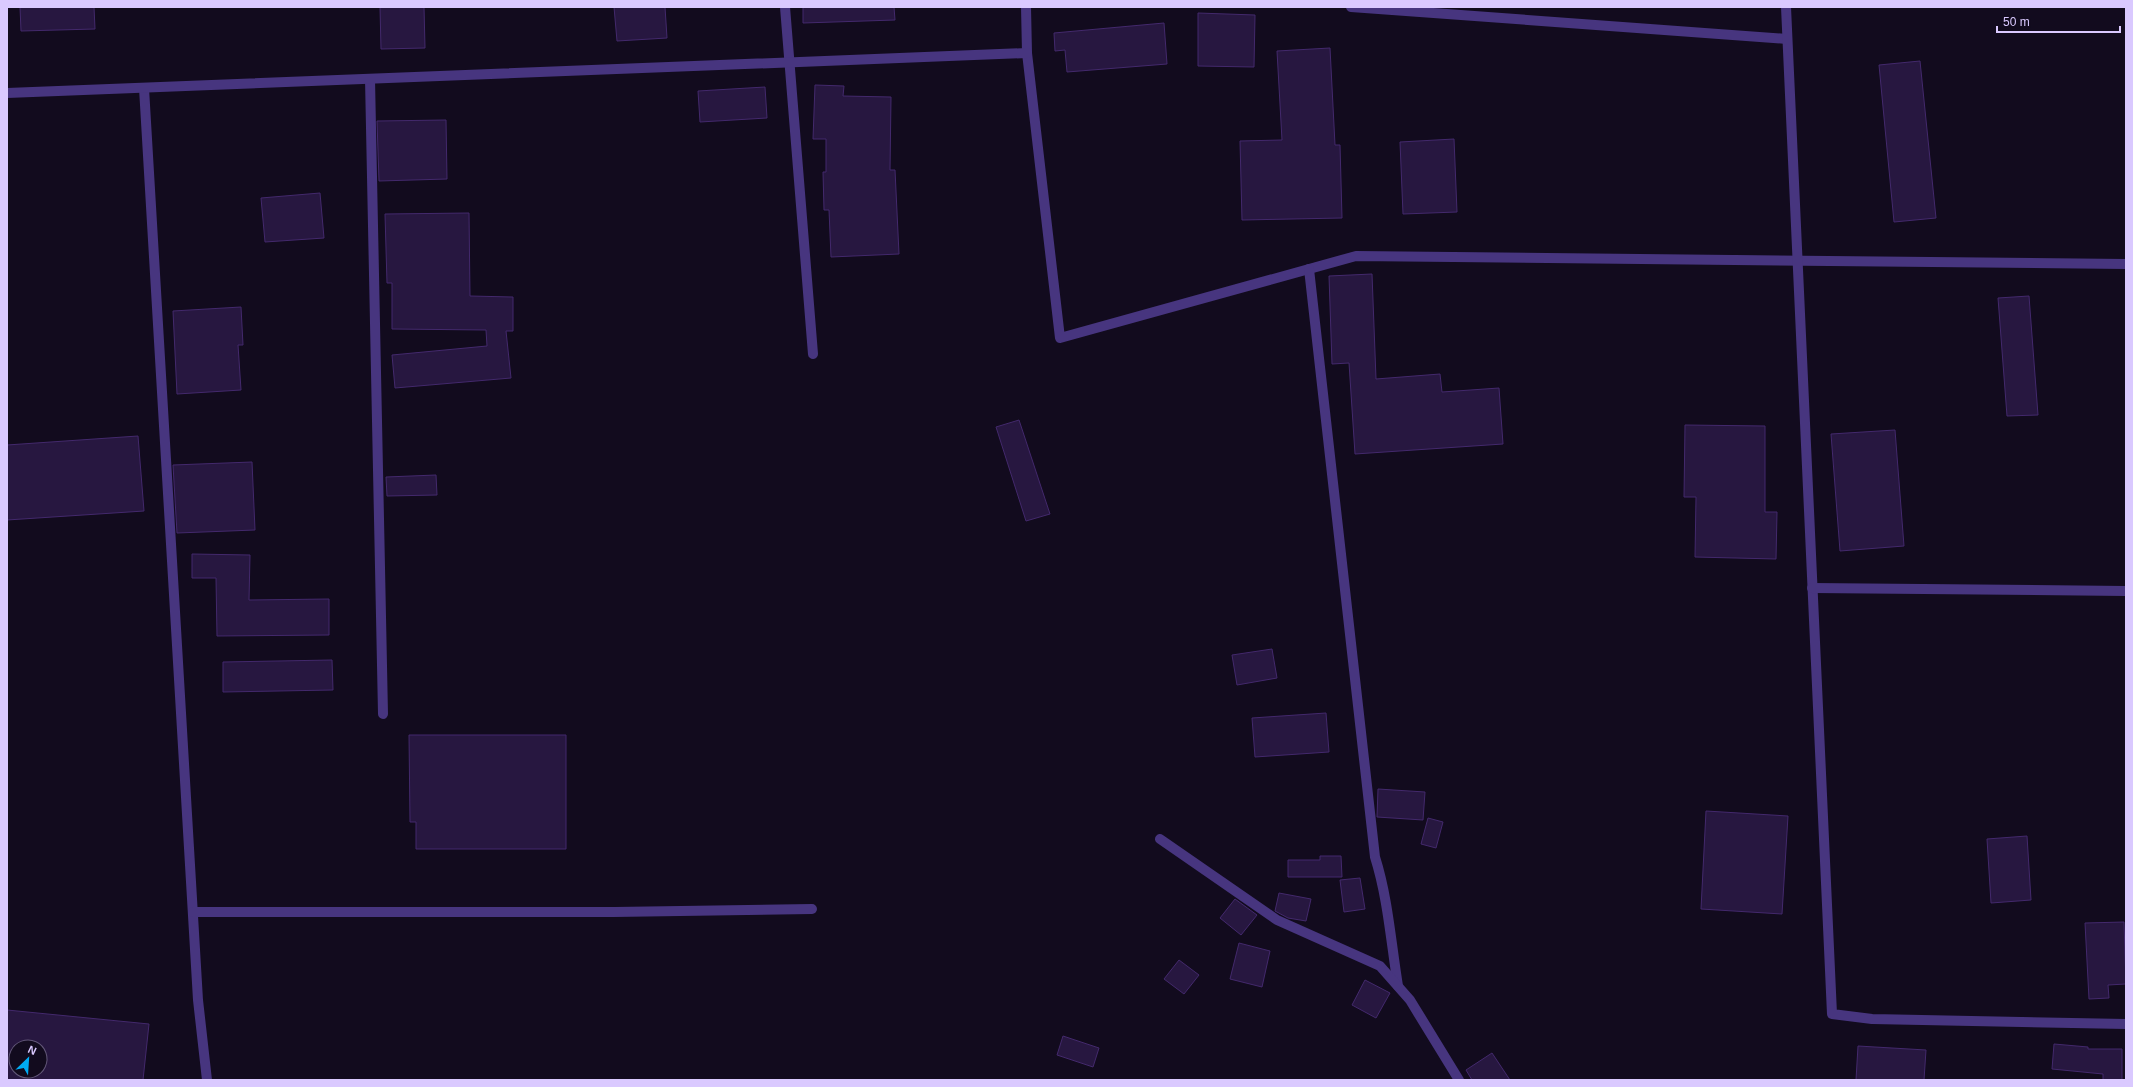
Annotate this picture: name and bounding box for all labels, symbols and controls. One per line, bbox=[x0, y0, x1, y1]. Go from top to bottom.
scale bar bbox=[1997, 8, 2120, 34]
text: 50 m bbox=[2003, 15, 2030, 29]
north arrow bbox=[8, 1039, 48, 1079]
text: N bbox=[26, 1043, 38, 1057]

